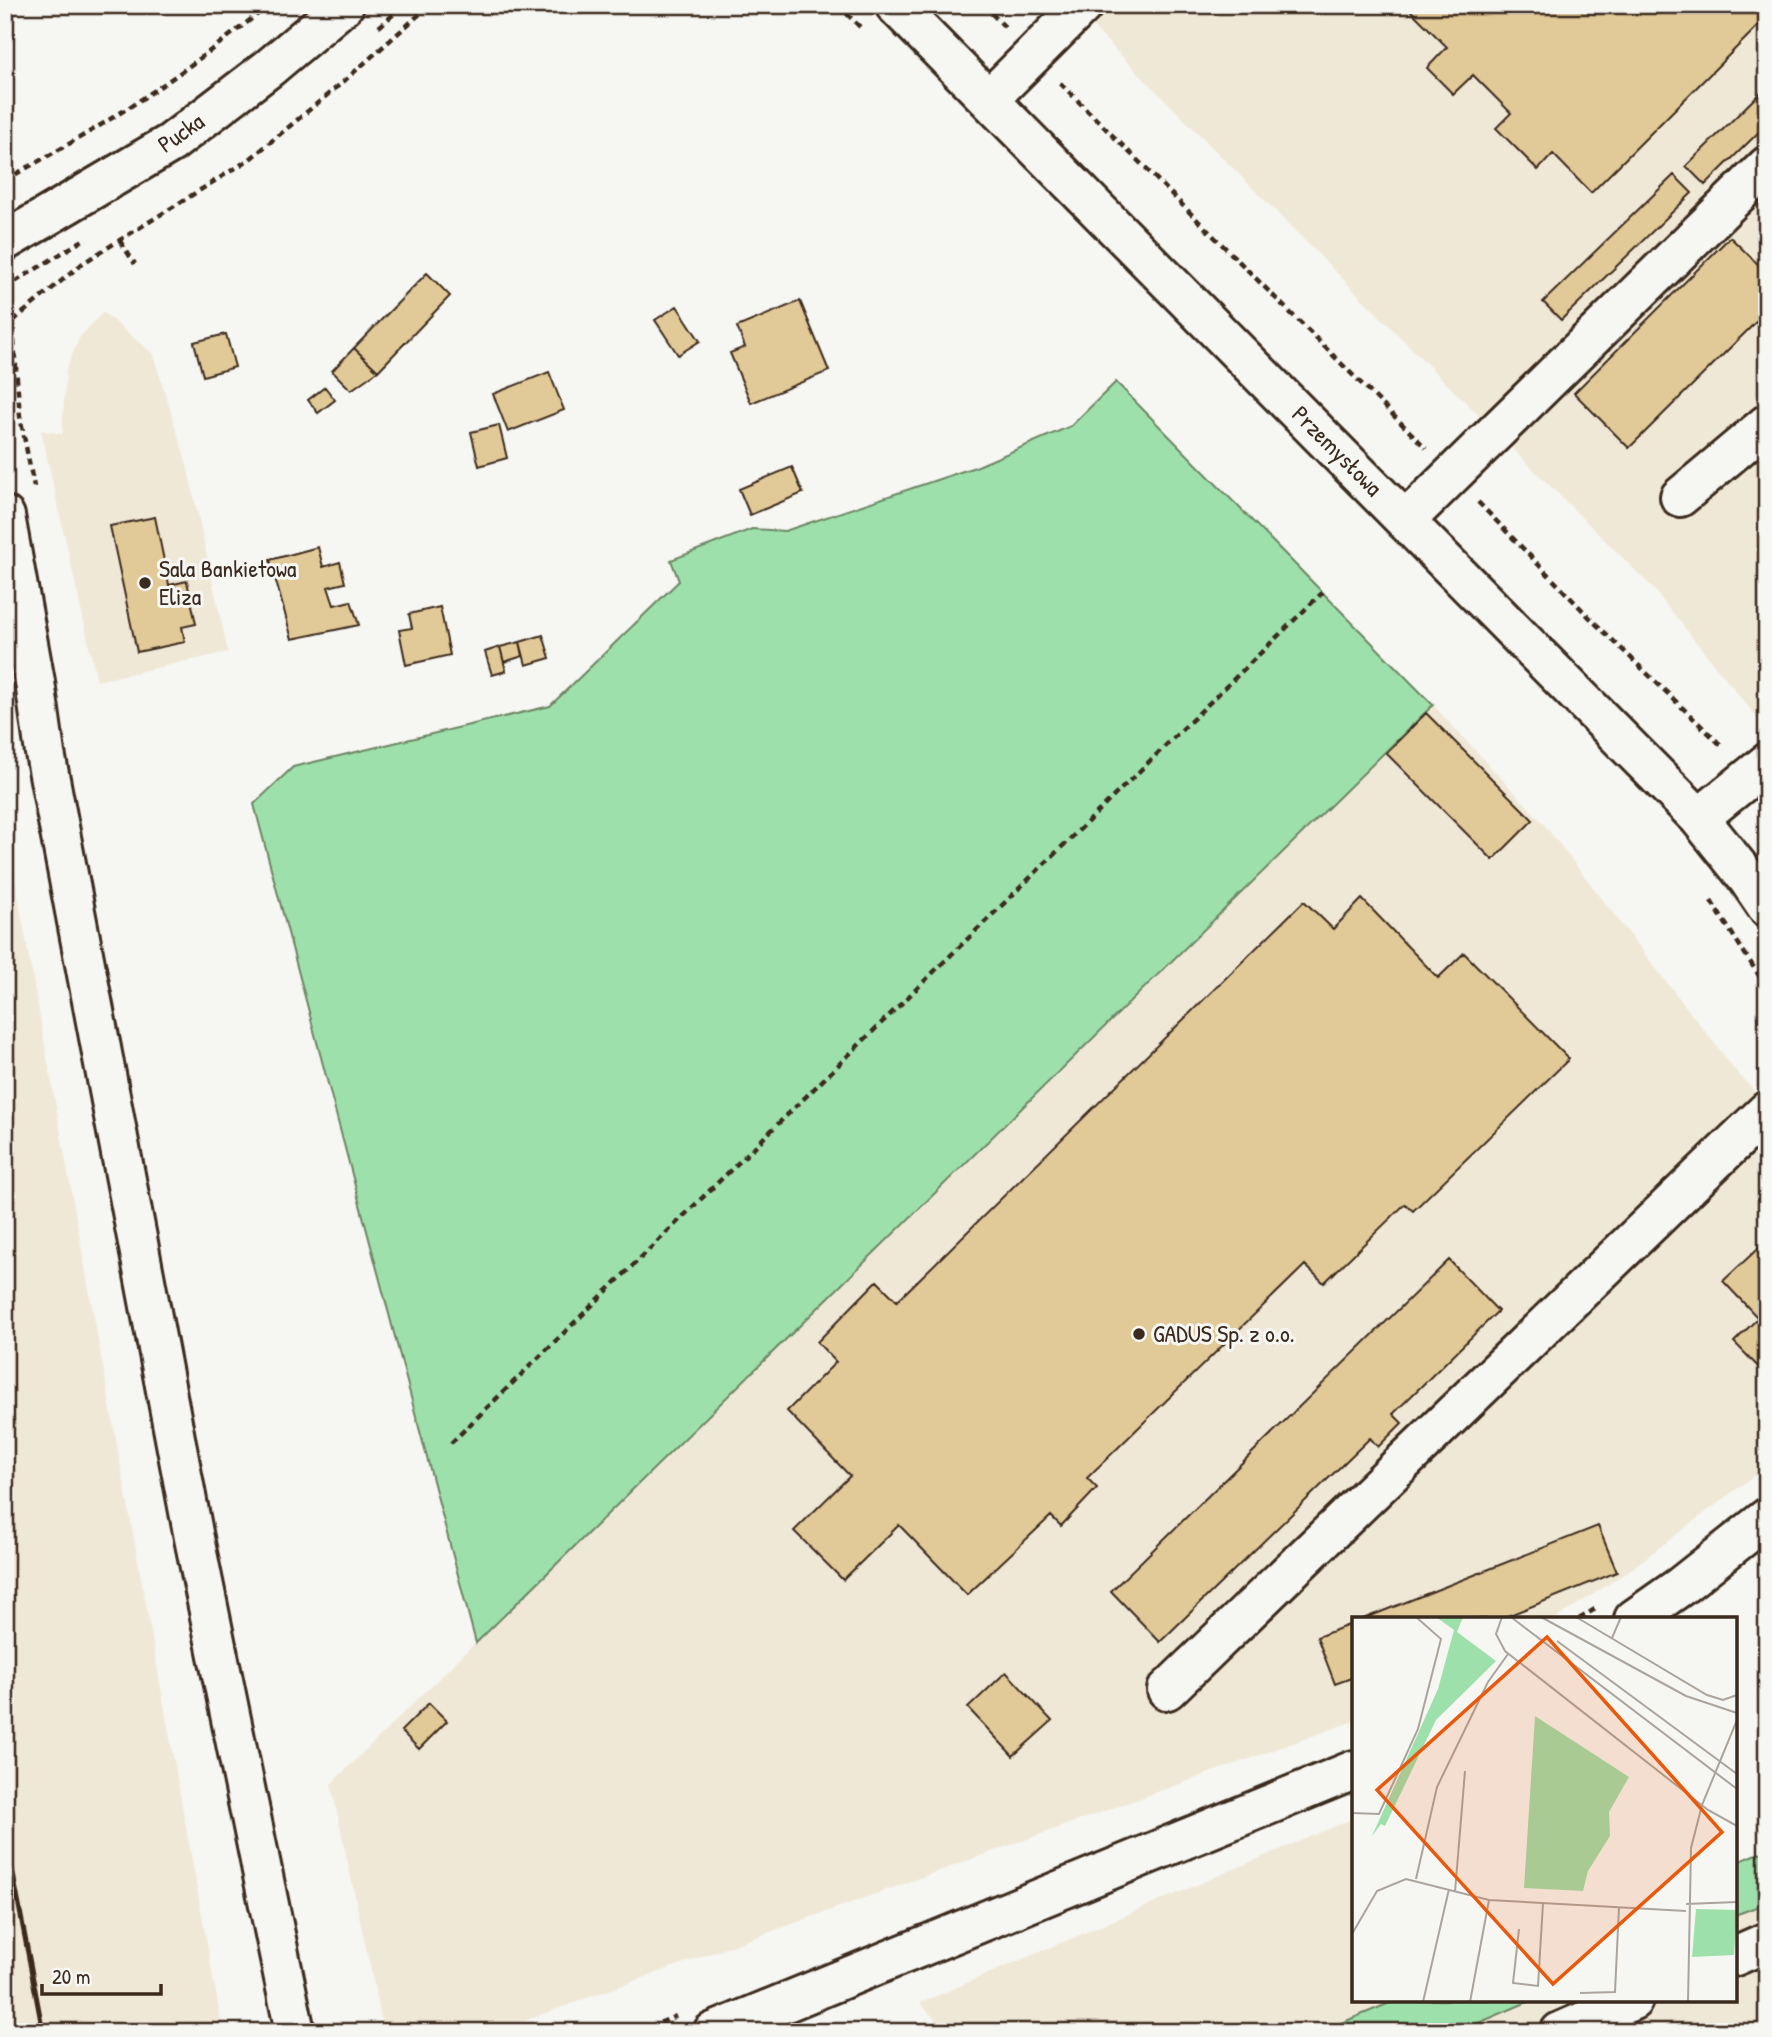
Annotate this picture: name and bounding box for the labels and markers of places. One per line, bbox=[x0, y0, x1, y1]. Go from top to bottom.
place label: Sala Bankietowa Eliza bbox=[159, 552, 297, 612]
marker: Sala Bankietowa Eliza bbox=[137, 575, 153, 591]
place label: GADUS Sp. z o.o. bbox=[1153, 1317, 1295, 1349]
marker: GADUS Sp. z o.o. bbox=[1131, 1326, 1147, 1342]

